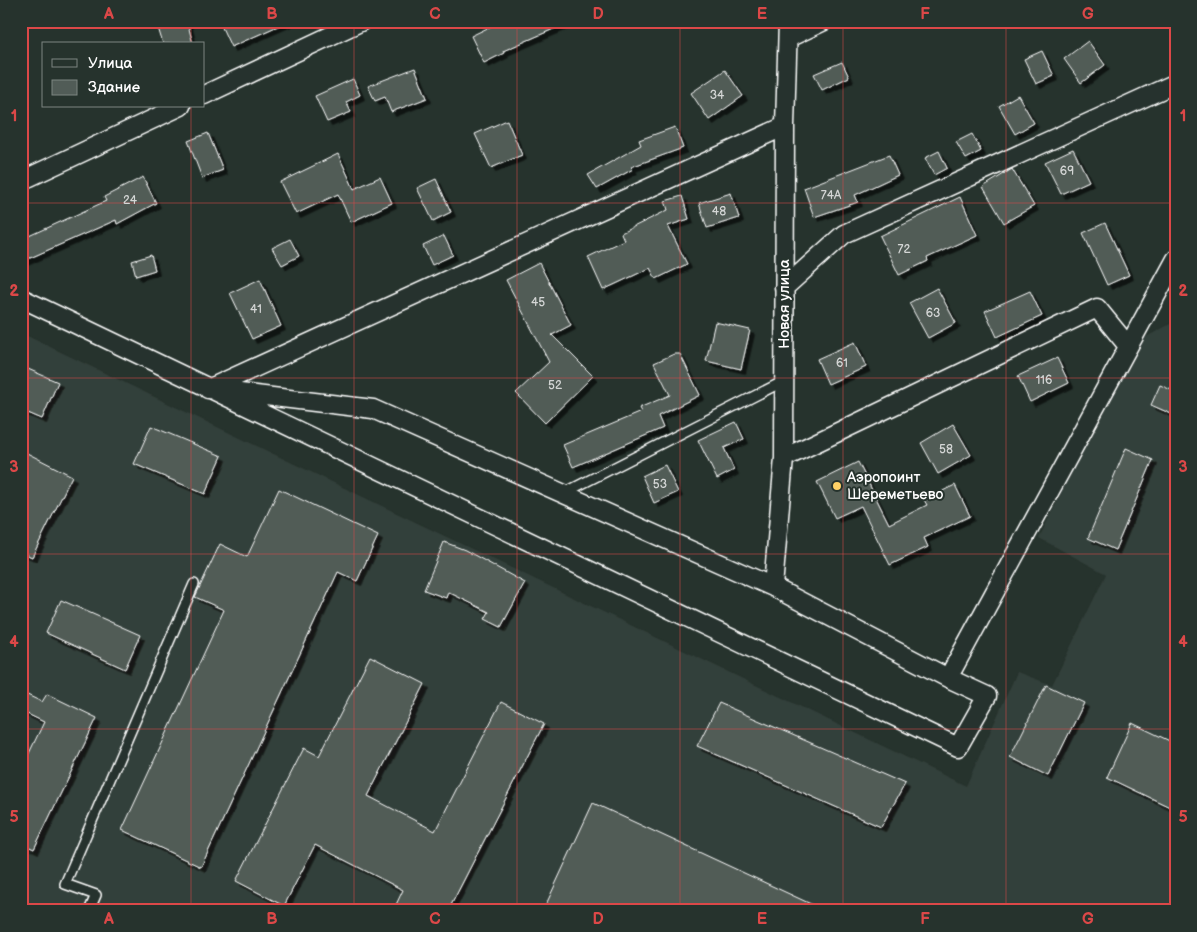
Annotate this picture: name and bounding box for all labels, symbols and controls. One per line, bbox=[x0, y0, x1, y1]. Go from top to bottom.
text: A bbox=[103, 5, 114, 24]
text: B bbox=[266, 5, 278, 24]
text: C bbox=[429, 5, 441, 24]
text: D bbox=[592, 5, 604, 24]
text: E bbox=[757, 5, 767, 24]
text: F bbox=[920, 5, 930, 24]
text: G bbox=[1082, 5, 1094, 24]
legend bbox=[42, 42, 205, 108]
text: Улица bbox=[88, 54, 133, 73]
text: Здание bbox=[88, 78, 140, 97]
house number: 34 bbox=[710, 88, 725, 103]
text: 1 bbox=[11, 107, 17, 126]
text: 1 bbox=[1180, 107, 1186, 126]
house number: 69 bbox=[1060, 164, 1074, 179]
house number: 74А bbox=[821, 188, 842, 203]
house number: 24 bbox=[123, 193, 138, 208]
house number: 48 bbox=[712, 204, 726, 219]
house number: 72 bbox=[898, 242, 910, 257]
street label: Новая улица bbox=[775, 259, 794, 349]
text: 2 bbox=[9, 282, 19, 301]
text: 2 bbox=[1178, 282, 1188, 301]
house number: 45 bbox=[531, 295, 545, 310]
house number: 41 bbox=[250, 302, 262, 317]
house number: 63 bbox=[926, 306, 940, 321]
house number: 61 bbox=[836, 356, 848, 371]
house number: 116 bbox=[1036, 373, 1052, 388]
house number: 52 bbox=[548, 378, 562, 393]
house number: 58 bbox=[939, 442, 953, 457]
text: 3 bbox=[9, 458, 19, 477]
text: 3 bbox=[1178, 458, 1188, 477]
place label: Аэропоинт Шереметьево bbox=[846, 468, 944, 504]
house number: 53 bbox=[653, 477, 667, 492]
marker: Аэропоинт Шереметьево bbox=[831, 480, 843, 492]
text: 4 bbox=[9, 633, 19, 652]
text: 4 bbox=[1178, 633, 1188, 652]
text: 5 bbox=[9, 808, 19, 827]
text: 5 bbox=[1178, 808, 1188, 827]
text: A bbox=[103, 910, 114, 929]
text: B bbox=[266, 910, 278, 929]
text: C bbox=[429, 910, 441, 929]
text: D bbox=[592, 910, 604, 929]
text: E bbox=[757, 910, 767, 929]
text: F bbox=[920, 910, 930, 929]
text: G bbox=[1082, 910, 1094, 929]

